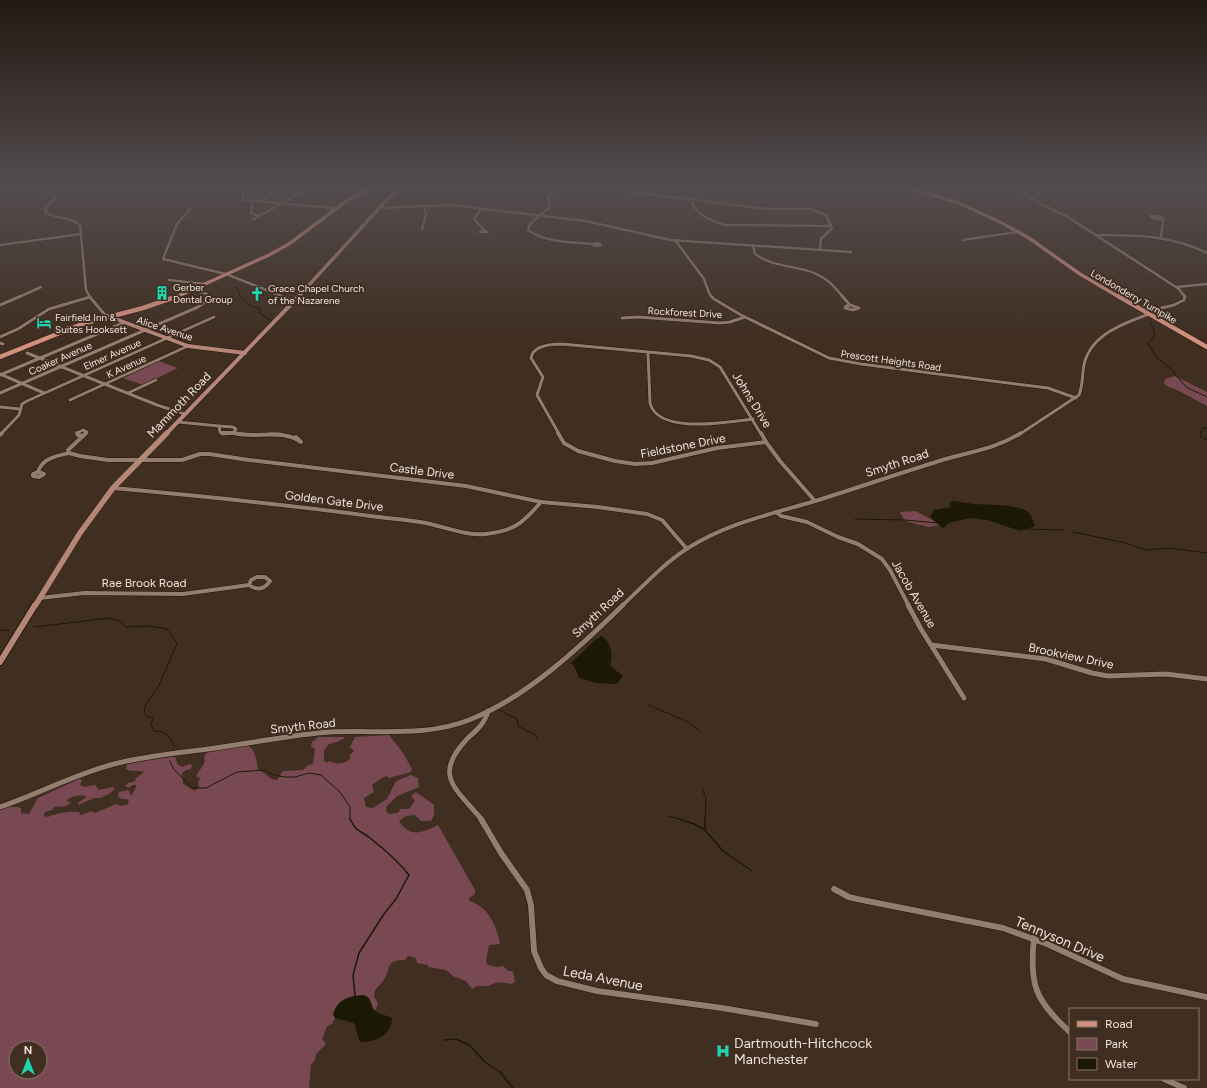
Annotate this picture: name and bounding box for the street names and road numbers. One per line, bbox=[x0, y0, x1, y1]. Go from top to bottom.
street label: Londonderry Turnpike bbox=[1088, 266, 1180, 327]
street label: Rockforest Drive bbox=[647, 304, 723, 321]
street label: Alice Avenue bbox=[135, 313, 195, 344]
street label: Elmer Avenue bbox=[81, 336, 144, 373]
street label: Coaker Avenue bbox=[27, 338, 94, 378]
street label: Prescott Heights Road bbox=[840, 347, 942, 374]
street label: K Avenue bbox=[104, 351, 149, 381]
street label: Mammoth Road bbox=[144, 369, 214, 441]
street label: Johns Drive bbox=[729, 370, 775, 431]
street label: Fieldstone Drive bbox=[639, 431, 727, 461]
street label: Smyth Road bbox=[864, 446, 930, 480]
street label: Castle Drive bbox=[389, 460, 455, 482]
street label: Golden Gate Drive bbox=[284, 488, 384, 514]
street label: Jacob Avenue bbox=[889, 557, 939, 631]
street label: Rae Brook Road bbox=[102, 576, 186, 590]
street label: Smyth Road bbox=[569, 586, 627, 640]
street label: Brookview Drive bbox=[1027, 640, 1115, 672]
street label: Smyth Road bbox=[270, 716, 336, 736]
street label: Tennyson Drive bbox=[1012, 913, 1107, 966]
street label: Leda Avenue bbox=[561, 962, 645, 995]

